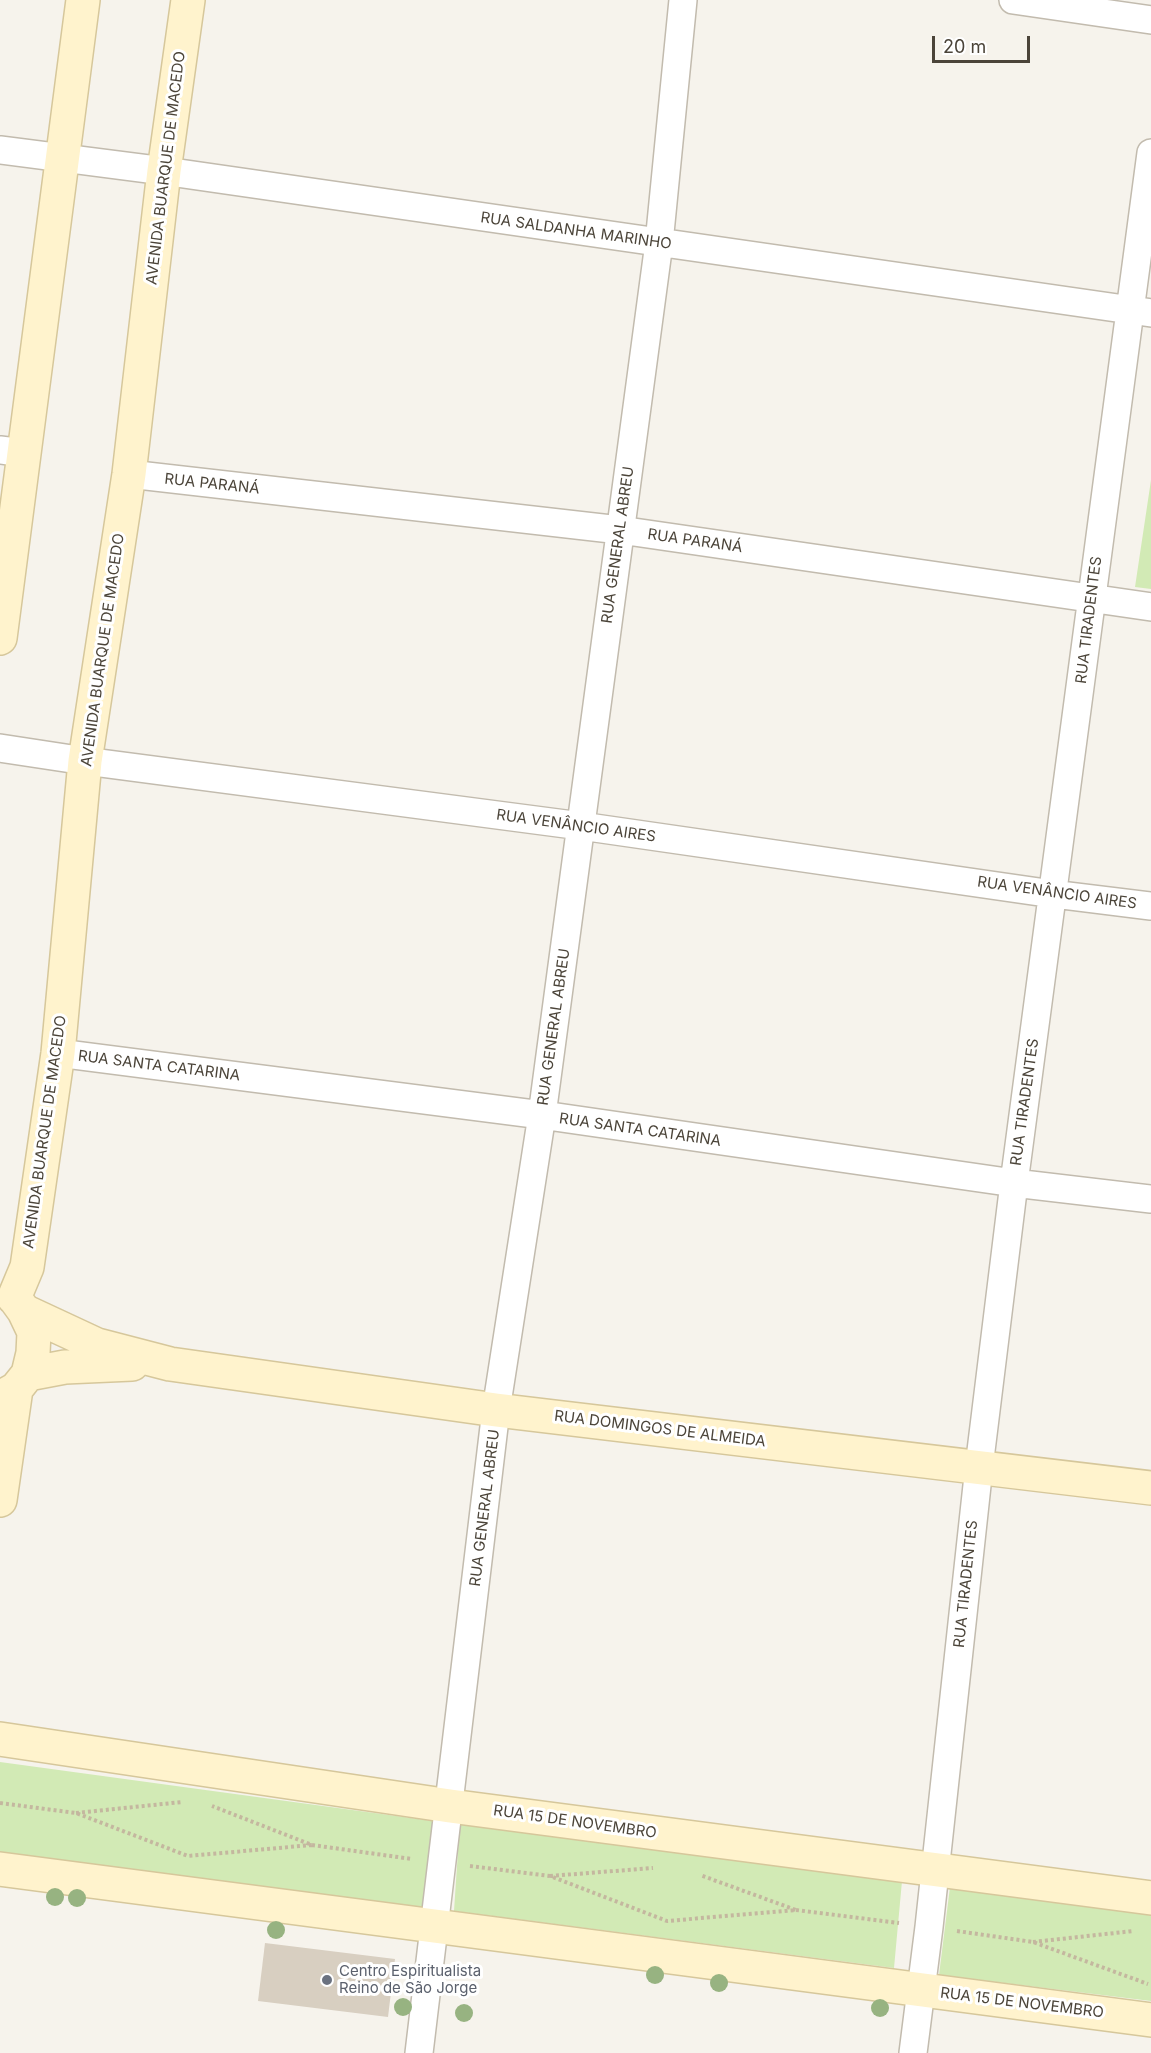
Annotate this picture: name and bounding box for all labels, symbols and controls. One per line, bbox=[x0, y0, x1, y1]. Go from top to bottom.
scale bar bbox=[935, 24, 1032, 62]
text: 20 m bbox=[943, 36, 986, 57]
street label: AVENIDA BUARQUE DE MACEDO bbox=[143, 50, 189, 286]
street label: RUA SALDANHA MARINHO bbox=[479, 209, 673, 253]
street label: RUA GENERAL ABREU bbox=[598, 465, 638, 625]
street label: RUA PARANÁ bbox=[164, 470, 260, 498]
street label: RUA PARANÁ bbox=[646, 525, 744, 557]
street label: AVENIDA BUARQUE DE MACEDO bbox=[78, 532, 128, 768]
street label: RUA TIRADENTES bbox=[1072, 555, 1106, 685]
street label: RUA VENÂNCIO AIRES bbox=[495, 806, 657, 846]
street label: RUA VENÂNCIO AIRES bbox=[976, 873, 1138, 913]
street label: RUA GENERAL ABREU bbox=[534, 947, 574, 1107]
street label: AVENIDA BUARQUE DE MACEDO bbox=[20, 1014, 70, 1250]
street label: RUA TIRADENTES bbox=[1007, 1037, 1043, 1167]
street label: RUA SANTA CATARINA bbox=[77, 1047, 241, 1085]
street label: RUA SANTA CATARINA bbox=[558, 1110, 722, 1150]
street label: RUA DOMINGOS DE ALMEIDA bbox=[553, 1407, 767, 1451]
street label: RUA GENERAL ABREU bbox=[466, 1428, 504, 1588]
street label: RUA TIRADENTES bbox=[950, 1519, 982, 1649]
street label: RUA 15 DE NOVEMBRO bbox=[492, 1802, 658, 1842]
place label: Centro Espiritualista Reino de São Jorge bbox=[339, 1962, 481, 1997]
marker: Centro Espiritualista Reino de São Jorge bbox=[320, 1973, 334, 1987]
street label: RUA 15 DE NOVEMBRO bbox=[939, 1984, 1105, 2022]

